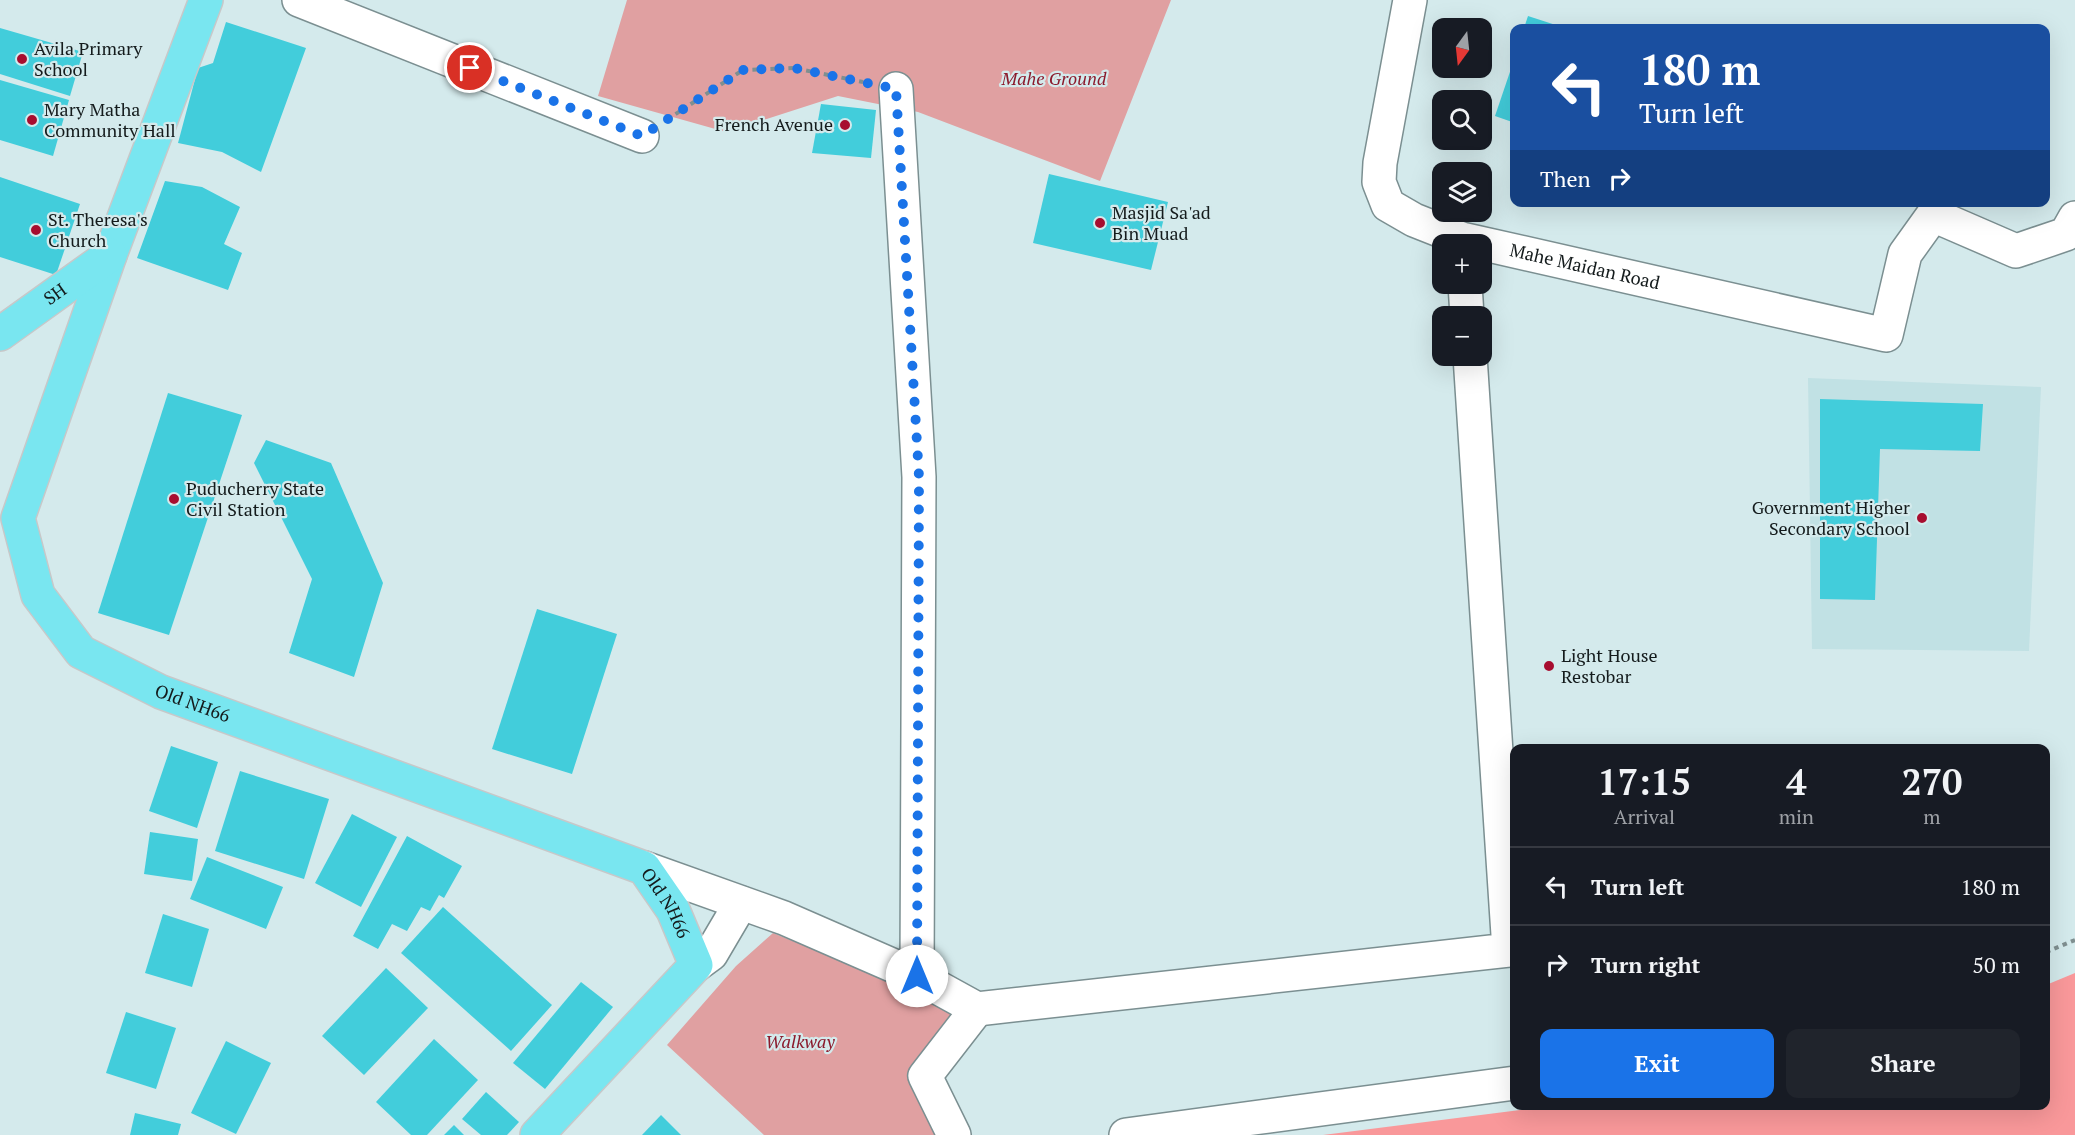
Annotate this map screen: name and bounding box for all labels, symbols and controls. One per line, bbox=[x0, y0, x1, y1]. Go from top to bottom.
north arrow bbox=[1432, 18, 1492, 78]
map controls bbox=[1432, 18, 1492, 366]
place label: Avila Primary School bbox=[34, 36, 143, 81]
text: 180 m bbox=[1639, 41, 1760, 97]
pin bbox=[444, 42, 495, 93]
icon: left bbox=[1540, 48, 1618, 126]
icon: arrive bbox=[453, 51, 486, 84]
marker: Avila Primary School bbox=[15, 52, 29, 66]
park label: Mahe Ground bbox=[1000, 66, 1107, 90]
button: search bbox=[1432, 90, 1492, 150]
text: Turn left bbox=[1639, 95, 1744, 131]
place label: Mary Matha Community Hall bbox=[44, 97, 176, 142]
place label: French Avenue bbox=[715, 112, 833, 136]
marker: Mary Matha Community Hall bbox=[25, 113, 39, 127]
marker: French Avenue bbox=[838, 118, 852, 132]
button: layers bbox=[1432, 162, 1492, 222]
icon: right bbox=[1603, 162, 1636, 195]
text: Then bbox=[1540, 164, 1591, 193]
place label: Masjid Sa'ad Bin Muad bbox=[1112, 200, 1211, 245]
place label: St. Theresa's Church bbox=[48, 207, 148, 252]
marker: Masjid Sa'ad Bin Muad bbox=[1093, 216, 1107, 230]
marker: St. Theresa's Church bbox=[29, 223, 43, 237]
button: + bbox=[1432, 234, 1492, 294]
street label: Mahe Maidan Road bbox=[1508, 237, 1662, 294]
street label: SH bbox=[38, 277, 71, 310]
button: − bbox=[1432, 306, 1492, 366]
place label: Puducherry State Civil Station bbox=[186, 476, 324, 521]
marker: Puducherry State Civil Station bbox=[167, 492, 181, 506]
place label: Government Higher Secondary School bbox=[1752, 495, 1910, 540]
marker: Government Higher Secondary School bbox=[1915, 511, 1929, 525]
place label: Light House Restobar bbox=[1561, 643, 1658, 688]
marker: Light House Restobar bbox=[1542, 659, 1556, 673]
street label: Old NH66 bbox=[152, 678, 234, 727]
text: 17:15 bbox=[1598, 758, 1691, 805]
text: 4 bbox=[1786, 758, 1807, 805]
text: 270 bbox=[1901, 758, 1962, 805]
text: Arrival bbox=[1614, 803, 1675, 830]
text: min bbox=[1779, 803, 1814, 830]
text: m bbox=[1923, 803, 1941, 830]
street label: Old NH66 bbox=[636, 862, 697, 942]
icon: left bbox=[1540, 870, 1573, 903]
text: Turn left bbox=[1591, 872, 1684, 901]
text: 180 m bbox=[1960, 872, 2020, 901]
position arrow bbox=[885, 944, 949, 1008]
icon: right bbox=[1540, 948, 1573, 981]
text: Turn right bbox=[1591, 950, 1700, 979]
text: 50 m bbox=[1972, 950, 2020, 979]
park label: Walkway bbox=[765, 1029, 835, 1053]
button: Exit bbox=[1540, 1029, 1774, 1098]
button: Share bbox=[1786, 1029, 2020, 1098]

